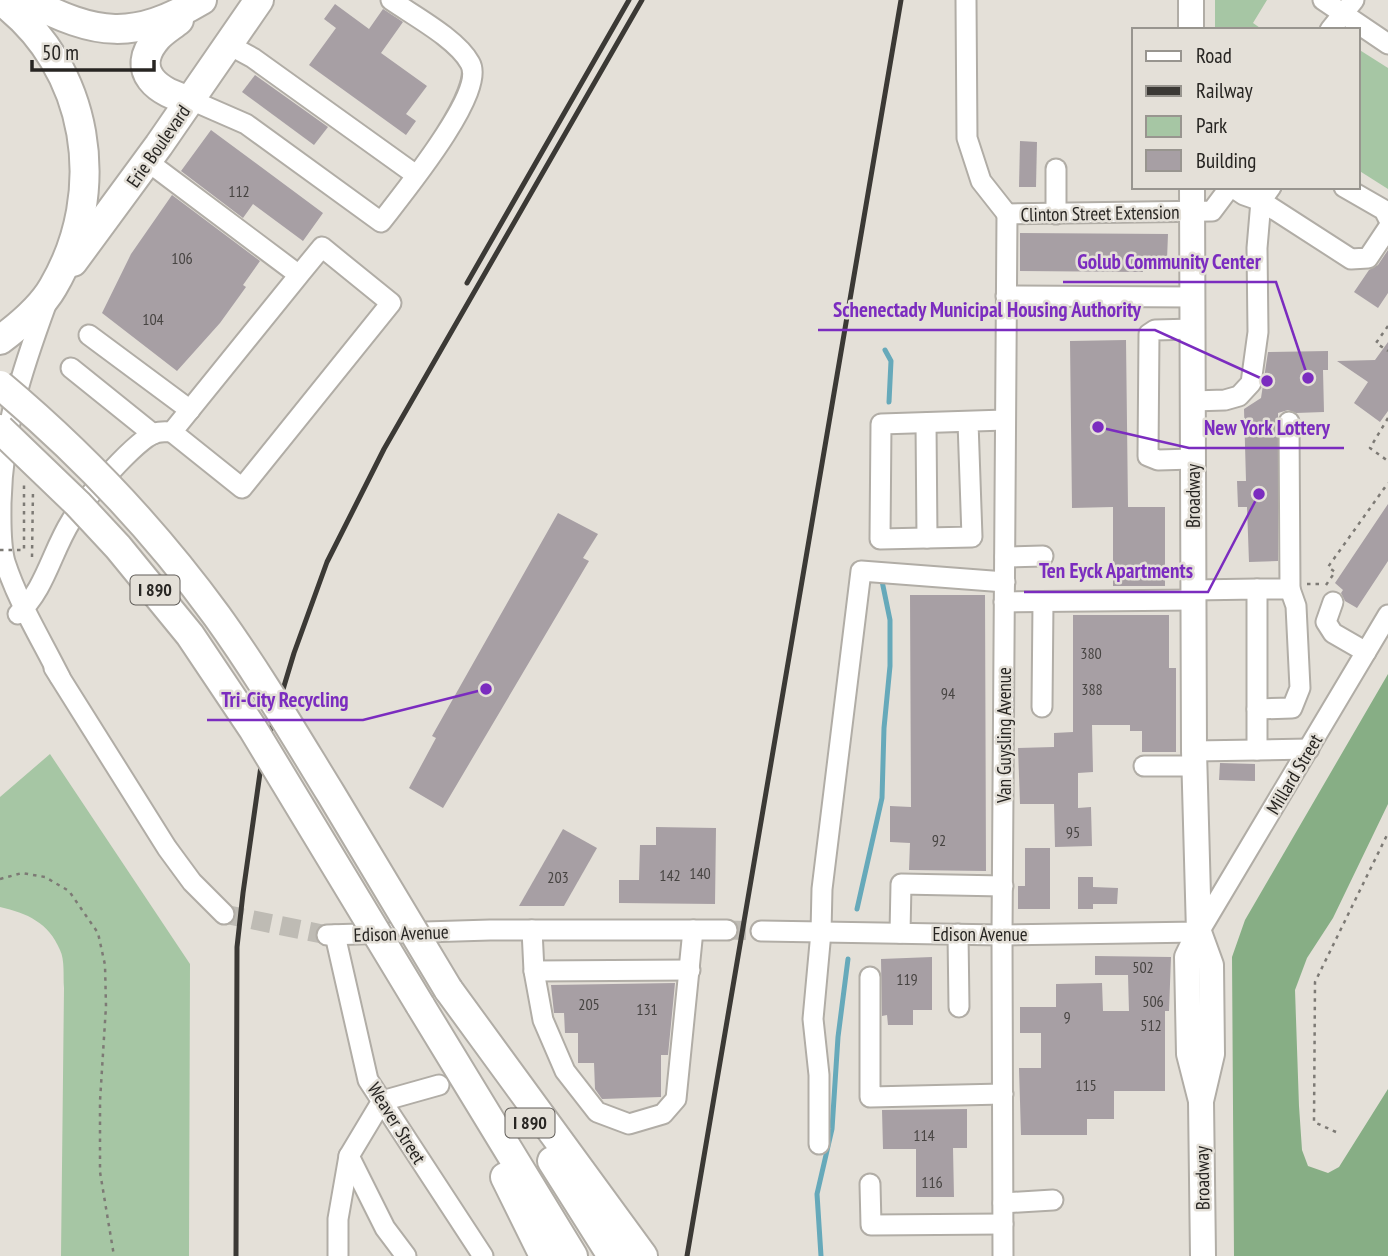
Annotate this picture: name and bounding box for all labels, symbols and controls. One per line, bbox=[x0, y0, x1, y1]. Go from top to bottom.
scale bar bbox=[32, 28, 154, 72]
legend bbox=[1132, 28, 1360, 189]
text: 50 m bbox=[42, 39, 79, 66]
text: Road bbox=[1196, 42, 1232, 69]
text: Railway bbox=[1196, 77, 1253, 104]
street label: Erie Boulevard bbox=[121, 100, 195, 192]
text: Park bbox=[1196, 112, 1227, 139]
text: Building bbox=[1196, 147, 1256, 174]
house number: 112 bbox=[228, 181, 250, 201]
street label: Clinton Street Extension bbox=[1020, 200, 1180, 226]
callout: Golub Community Center bbox=[1063, 240, 1276, 282]
house number: 106 bbox=[171, 248, 193, 268]
text: Golub Community Center bbox=[1077, 248, 1262, 275]
callout: Schenectady Municipal Housing Authority bbox=[818, 288, 1155, 330]
text: Schenectady Municipal Housing Authority bbox=[833, 296, 1142, 323]
house number: 104 bbox=[142, 309, 164, 329]
callout: New York Lottery bbox=[1189, 406, 1344, 448]
text: New York Lottery bbox=[1204, 414, 1331, 441]
street label: Broadway bbox=[1181, 463, 1205, 528]
callout: Ten Eyck Apartments bbox=[1024, 550, 1208, 592]
text: Ten Eyck Apartments bbox=[1039, 557, 1193, 584]
road number: I 890 bbox=[130, 576, 180, 604]
house number: 380 bbox=[1080, 643, 1102, 663]
street label: Van Guysling Avenue bbox=[992, 667, 1016, 804]
callout: Tri-City Recycling bbox=[207, 678, 363, 720]
house number: 388 bbox=[1081, 679, 1103, 699]
house number: 94 bbox=[941, 683, 955, 703]
text: Tri-City Recycling bbox=[221, 686, 349, 713]
street label: Millard Street bbox=[1261, 729, 1328, 819]
house number: 95 bbox=[1066, 822, 1080, 842]
house number: 92 bbox=[932, 830, 946, 850]
house number: 140 bbox=[689, 863, 711, 883]
house number: 142 bbox=[659, 865, 681, 885]
house number: 203 bbox=[547, 867, 569, 887]
street label: Edison Avenue bbox=[353, 919, 449, 947]
street label: Edison Avenue bbox=[932, 922, 1028, 946]
house number: 502 bbox=[1132, 957, 1154, 977]
house number: 119 bbox=[896, 969, 918, 989]
house number: 506 bbox=[1142, 991, 1164, 1011]
house number: 205 bbox=[578, 994, 600, 1014]
house number: 131 bbox=[636, 999, 658, 1019]
house number: 9 bbox=[1063, 1007, 1071, 1027]
house number: 512 bbox=[1140, 1015, 1162, 1035]
house number: 115 bbox=[1075, 1075, 1097, 1095]
street label: Weaver Street bbox=[363, 1078, 432, 1169]
road number: I 890 bbox=[505, 1108, 554, 1138]
house number: 114 bbox=[913, 1125, 935, 1145]
street label: Broadway bbox=[1189, 1145, 1215, 1210]
house number: 116 bbox=[921, 1172, 943, 1192]

